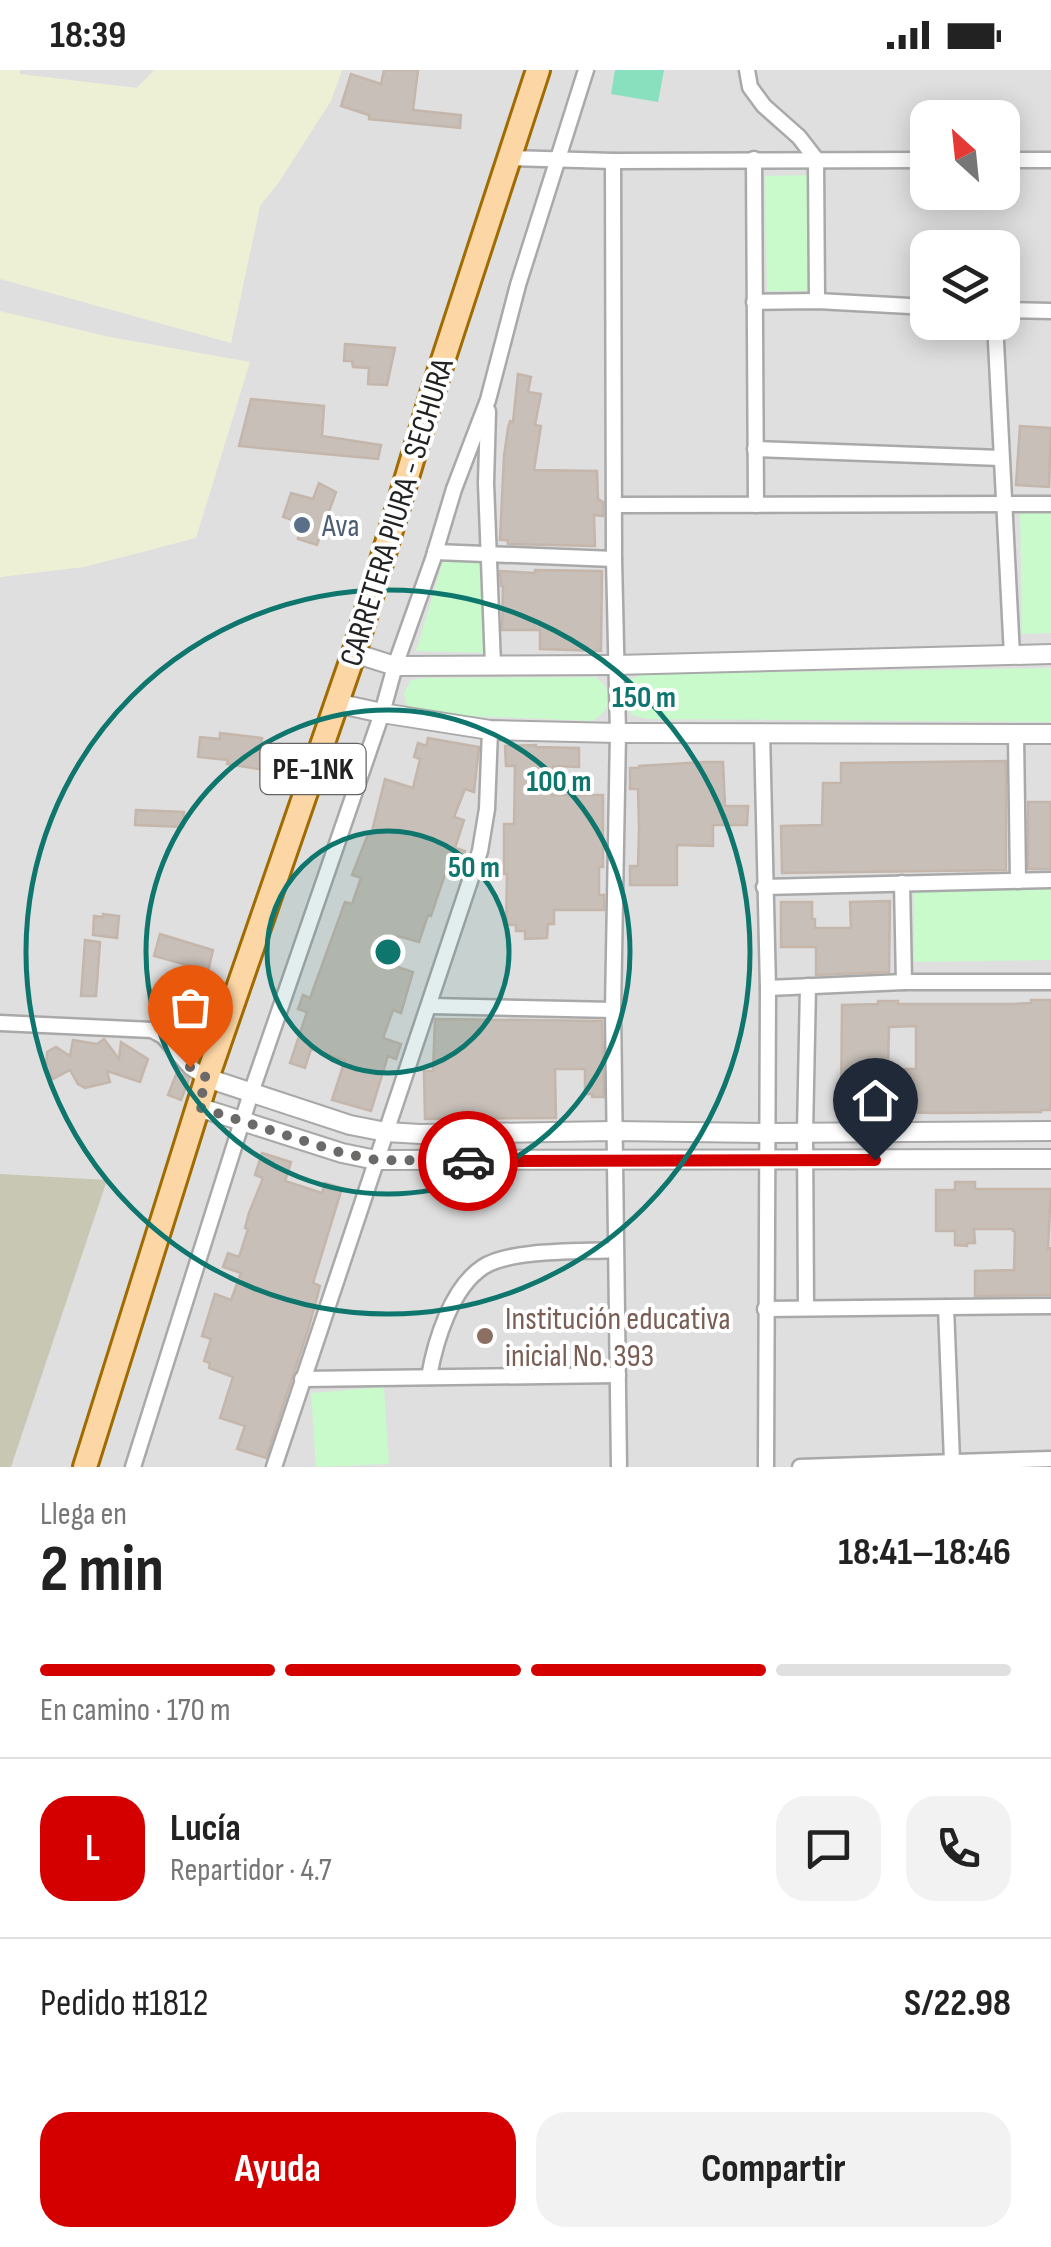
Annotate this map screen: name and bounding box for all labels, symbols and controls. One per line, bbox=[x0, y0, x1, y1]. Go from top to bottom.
text: 18:39 bbox=[50, 13, 126, 58]
north arrow bbox=[910, 100, 1020, 210]
map controls bbox=[910, 100, 1020, 340]
button: layers bbox=[910, 230, 1020, 340]
street label: CARRETERA PIURA - SECHURA bbox=[332, 354, 463, 671]
place label: Ava bbox=[321, 507, 360, 546]
marker: Ava bbox=[291, 514, 313, 536]
text: 150 m bbox=[612, 680, 676, 716]
road number: PE-1NK bbox=[260, 744, 366, 794]
text: 100 m bbox=[527, 764, 591, 800]
text: 50 m bbox=[448, 850, 500, 886]
centre of rings bbox=[370, 934, 406, 970]
pin bbox=[148, 965, 233, 1068]
icon: bag bbox=[163, 980, 218, 1035]
pin bbox=[833, 1058, 918, 1161]
icon: home bbox=[848, 1073, 903, 1128]
courier bbox=[418, 1111, 518, 1211]
icon: car bbox=[441, 1134, 496, 1189]
place label: Institución educativa inicial No. 393 bbox=[505, 1300, 731, 1376]
marker: Institución educativa inicial No. 393 bbox=[474, 1325, 496, 1347]
text: Llega en bbox=[40, 1495, 127, 1534]
text: 18:41–18:46 bbox=[838, 1530, 1011, 1575]
text: 2 min bbox=[40, 1532, 164, 1610]
text: En camino · 170 m bbox=[40, 1691, 230, 1730]
button: chat bbox=[776, 1796, 881, 1901]
button: phone bbox=[906, 1796, 1011, 1901]
text: Lucía bbox=[170, 1806, 241, 1851]
text: L bbox=[85, 1826, 100, 1871]
text: Repartidor · 4.7 bbox=[170, 1851, 332, 1890]
text: Pedido #1812 bbox=[40, 1981, 209, 2026]
text: S/22.98 bbox=[904, 1981, 1011, 2026]
button: Ayuda bbox=[40, 2112, 516, 2227]
button: Compartir bbox=[536, 2112, 1011, 2227]

